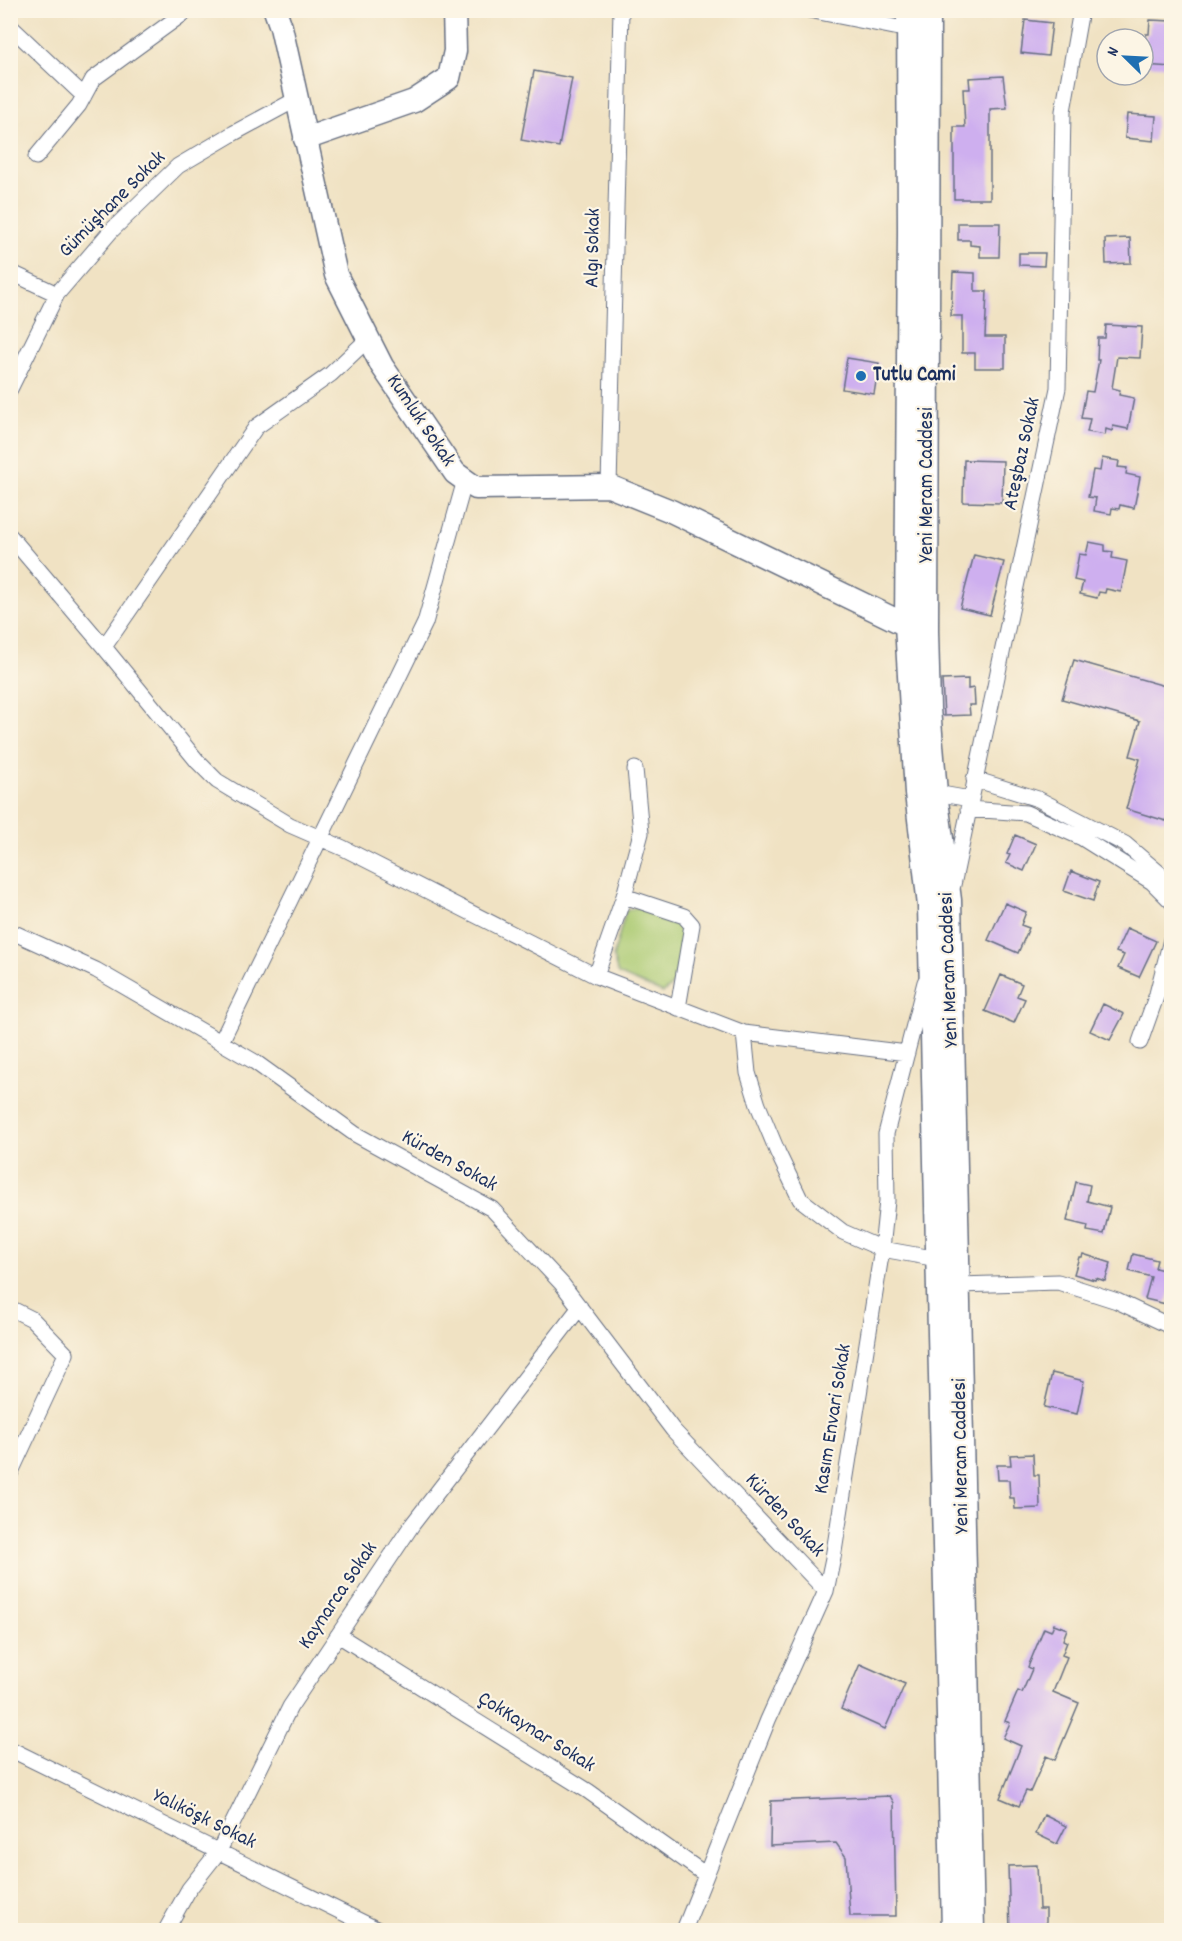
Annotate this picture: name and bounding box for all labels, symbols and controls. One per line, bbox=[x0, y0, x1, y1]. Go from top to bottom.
north arrow bbox=[1095, 27, 1155, 87]
text: N bbox=[1101, 44, 1126, 60]
street label: Gümüşhane Sokak bbox=[53, 145, 173, 265]
street label: Algı Sokak bbox=[578, 208, 610, 288]
place label: Tutlu Cami bbox=[873, 361, 956, 391]
street label: Kumluk Sokak bbox=[378, 369, 462, 473]
marker: Tutlu Cami bbox=[854, 369, 868, 383]
street label: Ateşbaz Sokak bbox=[996, 395, 1050, 513]
street label: Yeni Meram Caddesi bbox=[913, 407, 943, 563]
street label: Yeni Meram Caddesi bbox=[932, 892, 968, 1048]
street label: Kürden Sokak bbox=[395, 1123, 503, 1201]
street label: Kasım Envari Sokak bbox=[807, 1342, 861, 1496]
street label: Yeni Meram Caddesi bbox=[946, 1378, 978, 1534]
street label: Kürden Sokak bbox=[737, 1467, 831, 1565]
street label: Kaynarca Sokak bbox=[292, 1536, 386, 1656]
street label: ÇokKaynar Sokak bbox=[471, 1685, 601, 1781]
street label: Yalıköşk Sokak bbox=[147, 1782, 261, 1858]

